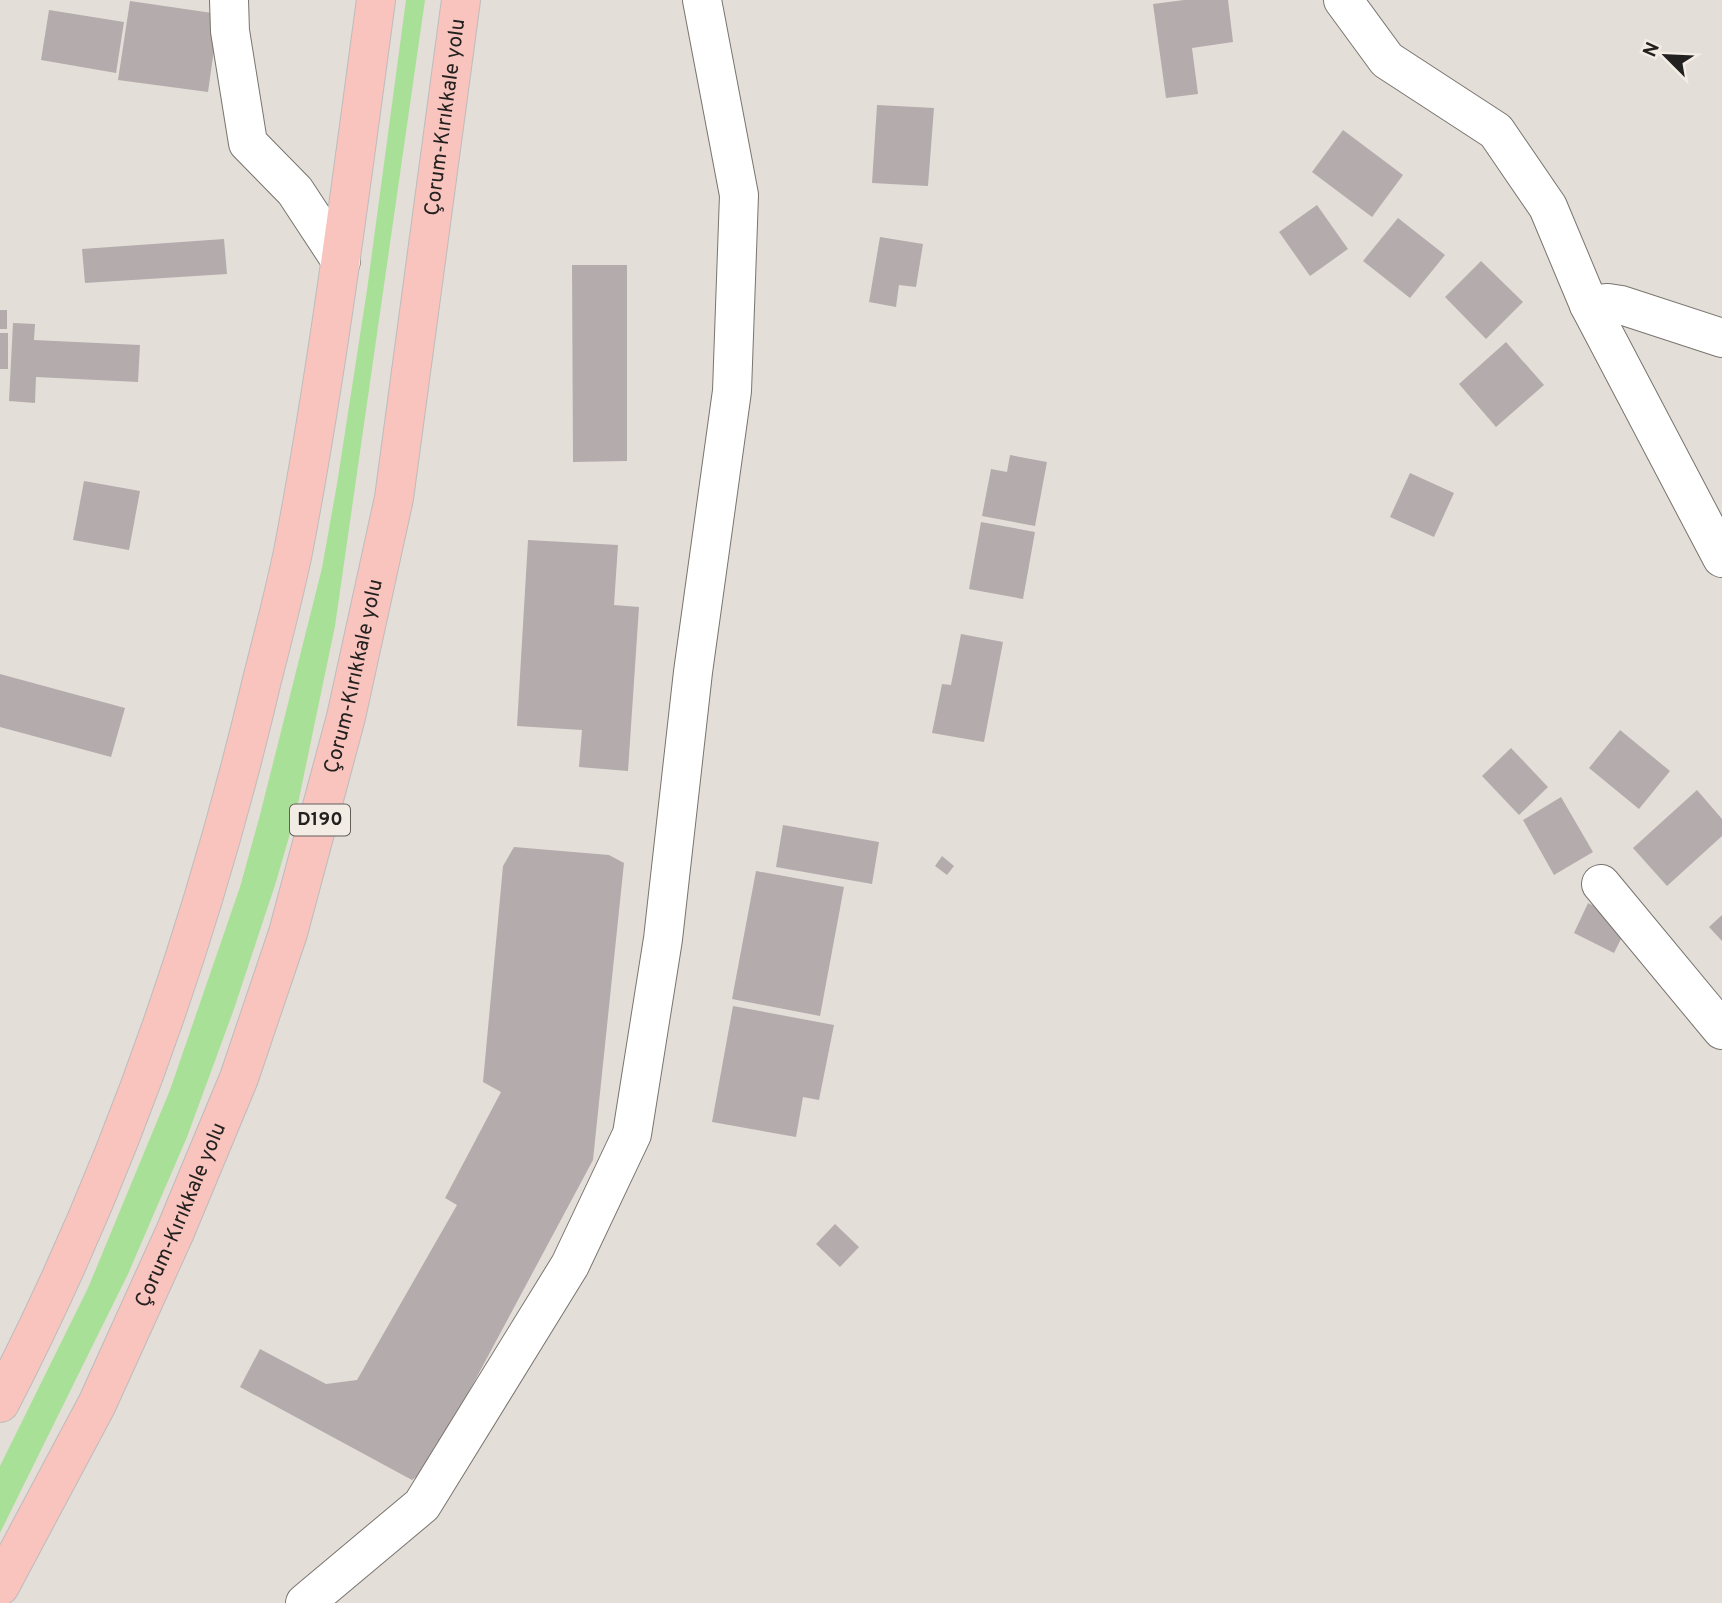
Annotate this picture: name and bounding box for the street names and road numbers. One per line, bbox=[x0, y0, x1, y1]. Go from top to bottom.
street label: Çorum-Kırıkkale yolu bbox=[419, 17, 472, 217]
street label: Çorum-Kırıkkale yolu bbox=[318, 577, 389, 776]
road number: D190 bbox=[290, 804, 350, 835]
street label: Çorum-Kırıkkale yolu bbox=[129, 1119, 232, 1312]

